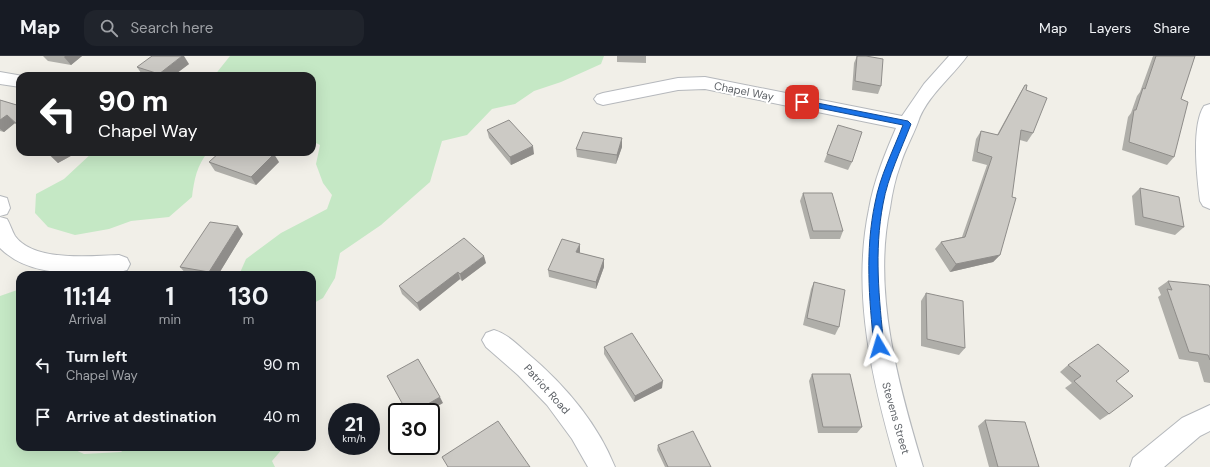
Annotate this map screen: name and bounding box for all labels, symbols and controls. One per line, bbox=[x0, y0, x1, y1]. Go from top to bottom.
search box bbox=[84, 10, 364, 46]
text: Map bbox=[20, 15, 60, 40]
icon: search bbox=[98, 17, 120, 39]
text: Search here bbox=[130, 18, 213, 38]
text: Map bbox=[1039, 19, 1067, 37]
text: Layers bbox=[1089, 19, 1131, 37]
text: Share bbox=[1153, 19, 1190, 37]
street label: Chapel Way bbox=[713, 78, 775, 104]
text: 90 m bbox=[98, 83, 168, 120]
pin bbox=[785, 85, 819, 119]
icon: left bbox=[32, 88, 84, 140]
icon: arrive bbox=[791, 91, 813, 113]
text: Chapel Way bbox=[98, 119, 197, 143]
text: 11:14 bbox=[63, 281, 111, 312]
text: 1 bbox=[166, 281, 174, 312]
text: 130 bbox=[228, 281, 269, 312]
text: Arrival bbox=[68, 311, 106, 328]
text: min bbox=[159, 311, 181, 328]
text: m bbox=[243, 311, 254, 328]
position arrow bbox=[858, 325, 900, 367]
text: Turn left bbox=[66, 347, 127, 367]
icon: left bbox=[32, 354, 54, 376]
text: 90 m bbox=[263, 355, 300, 375]
street label: Patriot Road bbox=[521, 361, 573, 417]
text: Chapel Way bbox=[66, 367, 138, 384]
street label: Stevens Street bbox=[879, 380, 913, 456]
speed limit sign: 30 bbox=[388, 403, 440, 455]
icon: arrive bbox=[32, 406, 54, 428]
text: Arrive at destination bbox=[66, 407, 217, 427]
text: 40 m bbox=[263, 407, 300, 427]
text: 21 bbox=[345, 411, 363, 437]
text: km/h bbox=[342, 432, 366, 445]

